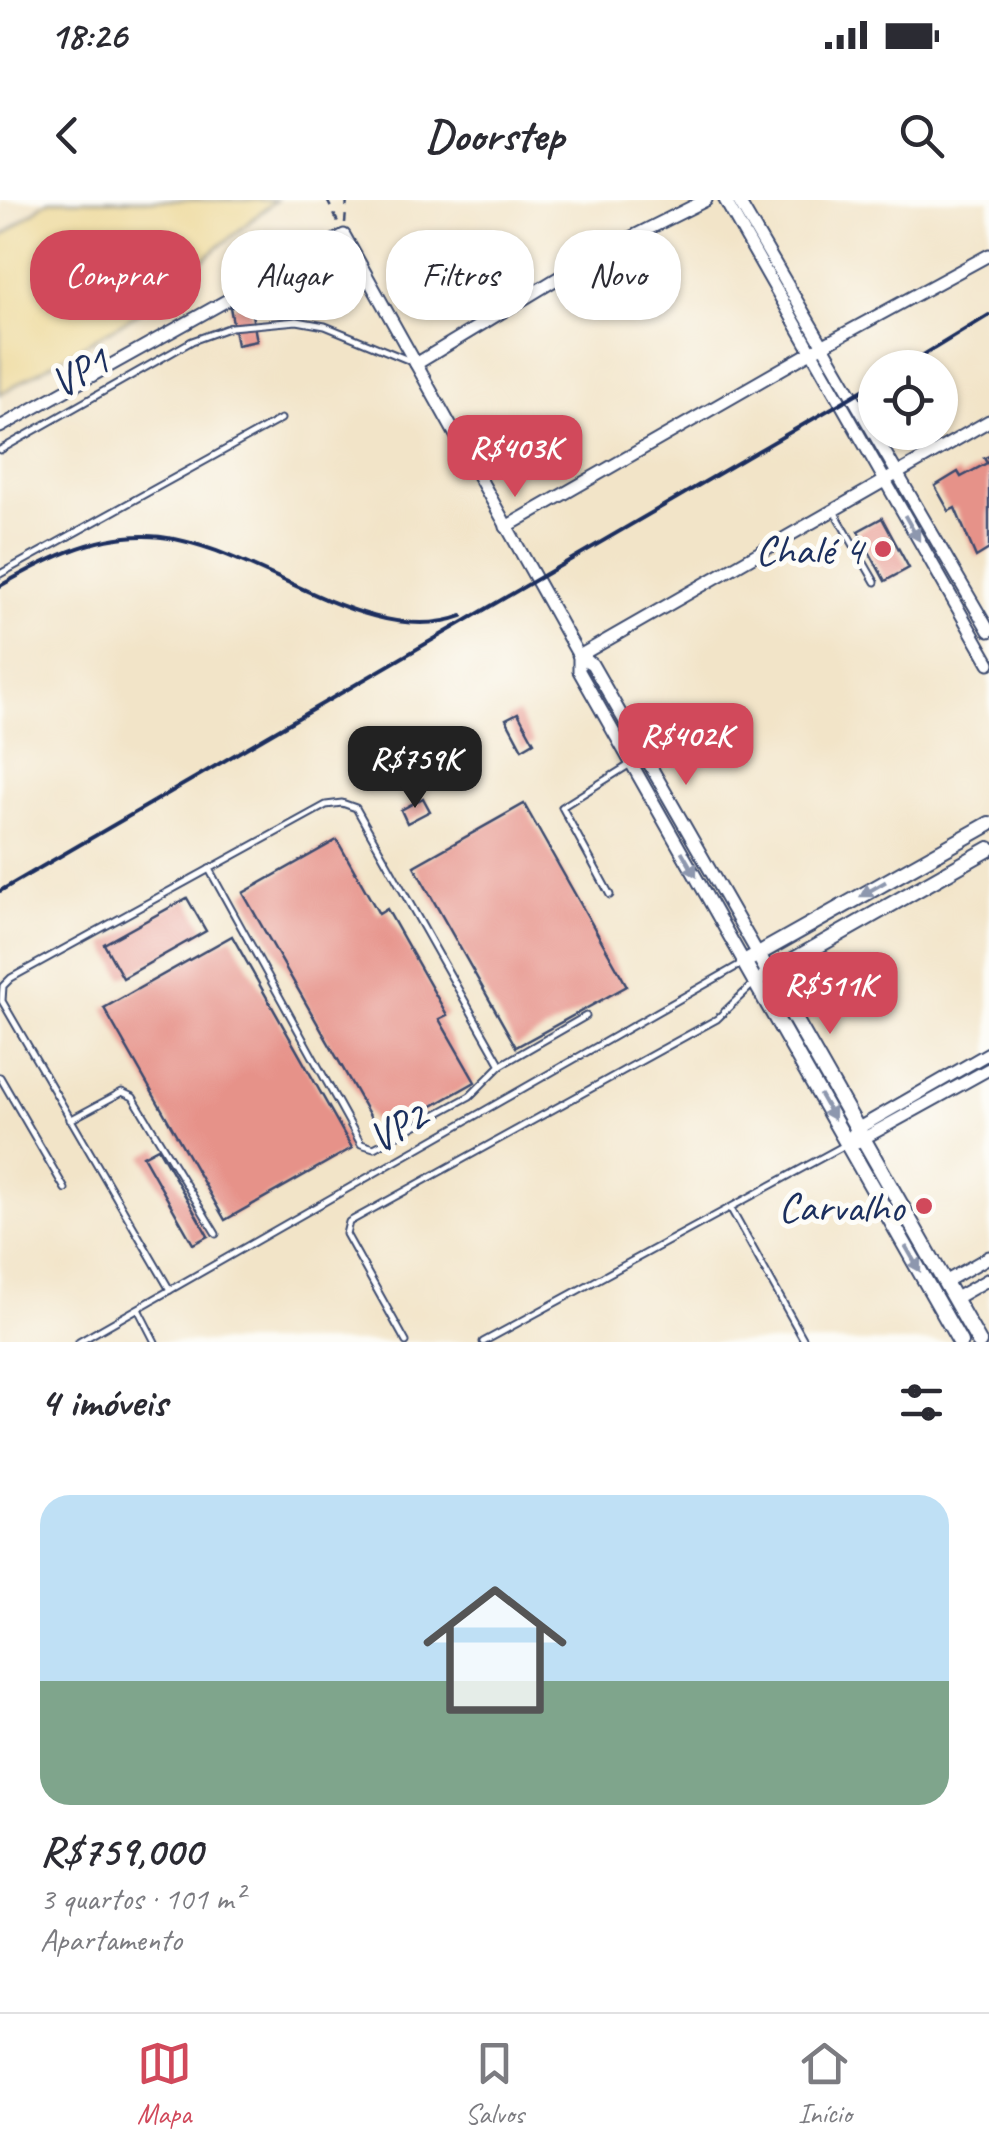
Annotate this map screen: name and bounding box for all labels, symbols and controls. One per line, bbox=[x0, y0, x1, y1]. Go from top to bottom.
text: 18:26 bbox=[50, 12, 127, 59]
text: Doorstep bbox=[425, 107, 564, 164]
icon: back bbox=[40, 108, 95, 163]
icon: search bbox=[894, 108, 949, 163]
chip: Comprar bbox=[30, 230, 201, 320]
chip: Alugar bbox=[221, 230, 366, 320]
chip: Filtros bbox=[386, 230, 534, 320]
chip: Novo bbox=[554, 230, 681, 320]
street label: VP1 bbox=[41, 333, 120, 410]
map controls bbox=[858, 350, 958, 450]
button: locate bbox=[858, 350, 958, 450]
pin: R$403K bbox=[434, 415, 596, 500]
text: R$403K bbox=[469, 427, 561, 468]
one-way arrow bbox=[903, 513, 920, 542]
place label: Chalé 4 bbox=[756, 524, 867, 577]
marker: Chalé 4 bbox=[872, 538, 894, 560]
pin: R$402K bbox=[605, 703, 767, 788]
text: R$402K bbox=[640, 715, 732, 756]
pin: R$759K bbox=[334, 726, 496, 811]
text: R$759K bbox=[370, 738, 460, 779]
one-way arrow bbox=[680, 850, 697, 879]
one-way arrow bbox=[859, 879, 887, 897]
pin: R$511K bbox=[749, 952, 911, 1037]
text: R$511K bbox=[785, 964, 875, 1005]
street label: VP2 bbox=[359, 1088, 439, 1165]
one-way arrow bbox=[818, 1093, 835, 1122]
place label: Carvalho bbox=[779, 1181, 906, 1234]
marker: Carvalho bbox=[913, 1195, 935, 1217]
one-way arrow bbox=[904, 1244, 921, 1273]
icon: filters bbox=[894, 1375, 949, 1430]
text: 4 imóveis bbox=[40, 1376, 167, 1429]
icon: home bbox=[405, 1560, 585, 1740]
text: R$759,000 bbox=[40, 1825, 202, 1878]
text: 3 quartos · 101 m² bbox=[40, 1878, 243, 1919]
text: Apartamento bbox=[40, 1919, 182, 1960]
tab: Mapa bbox=[137, 2036, 192, 2131]
tab: Salvos bbox=[465, 2036, 524, 2131]
tab: Início bbox=[797, 2036, 852, 2131]

